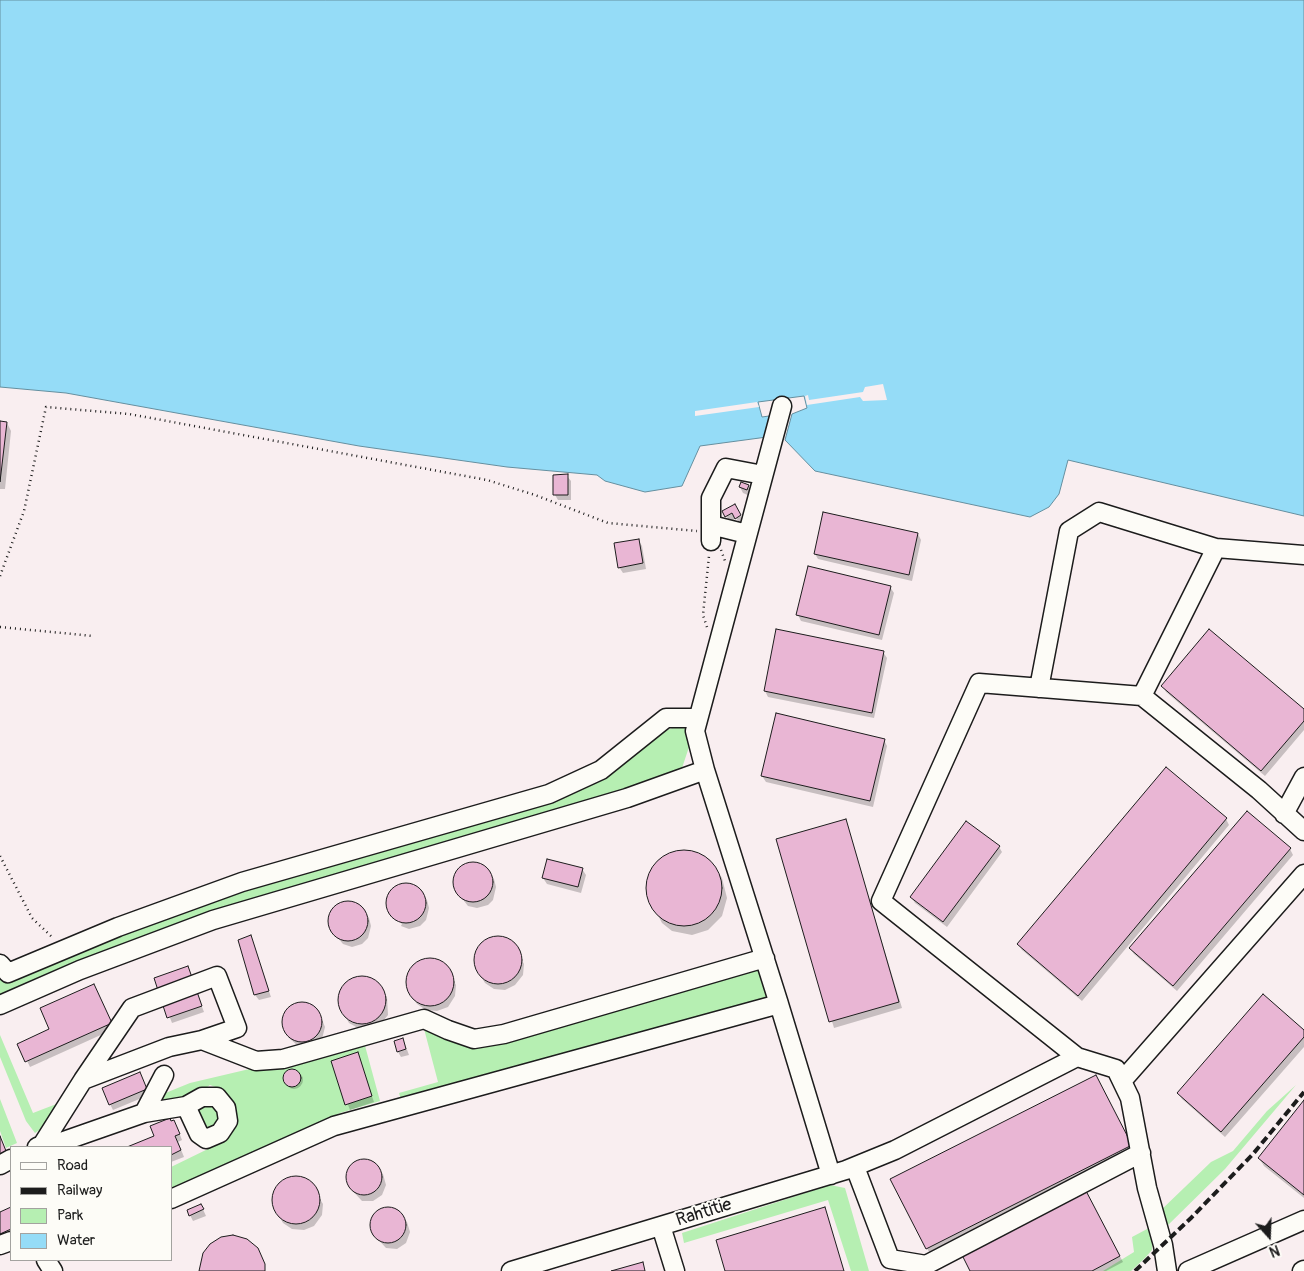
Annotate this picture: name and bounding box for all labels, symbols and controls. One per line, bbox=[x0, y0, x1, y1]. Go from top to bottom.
legend bbox=[10, 1146, 172, 1261]
text: Road bbox=[57, 1156, 88, 1175]
text: Railway bbox=[57, 1181, 102, 1200]
street label: Rahtitie bbox=[674, 1194, 734, 1232]
text: Park bbox=[57, 1206, 83, 1225]
north arrow bbox=[1244, 1211, 1294, 1261]
text: Water bbox=[57, 1231, 95, 1250]
text: N bbox=[1267, 1241, 1282, 1260]

